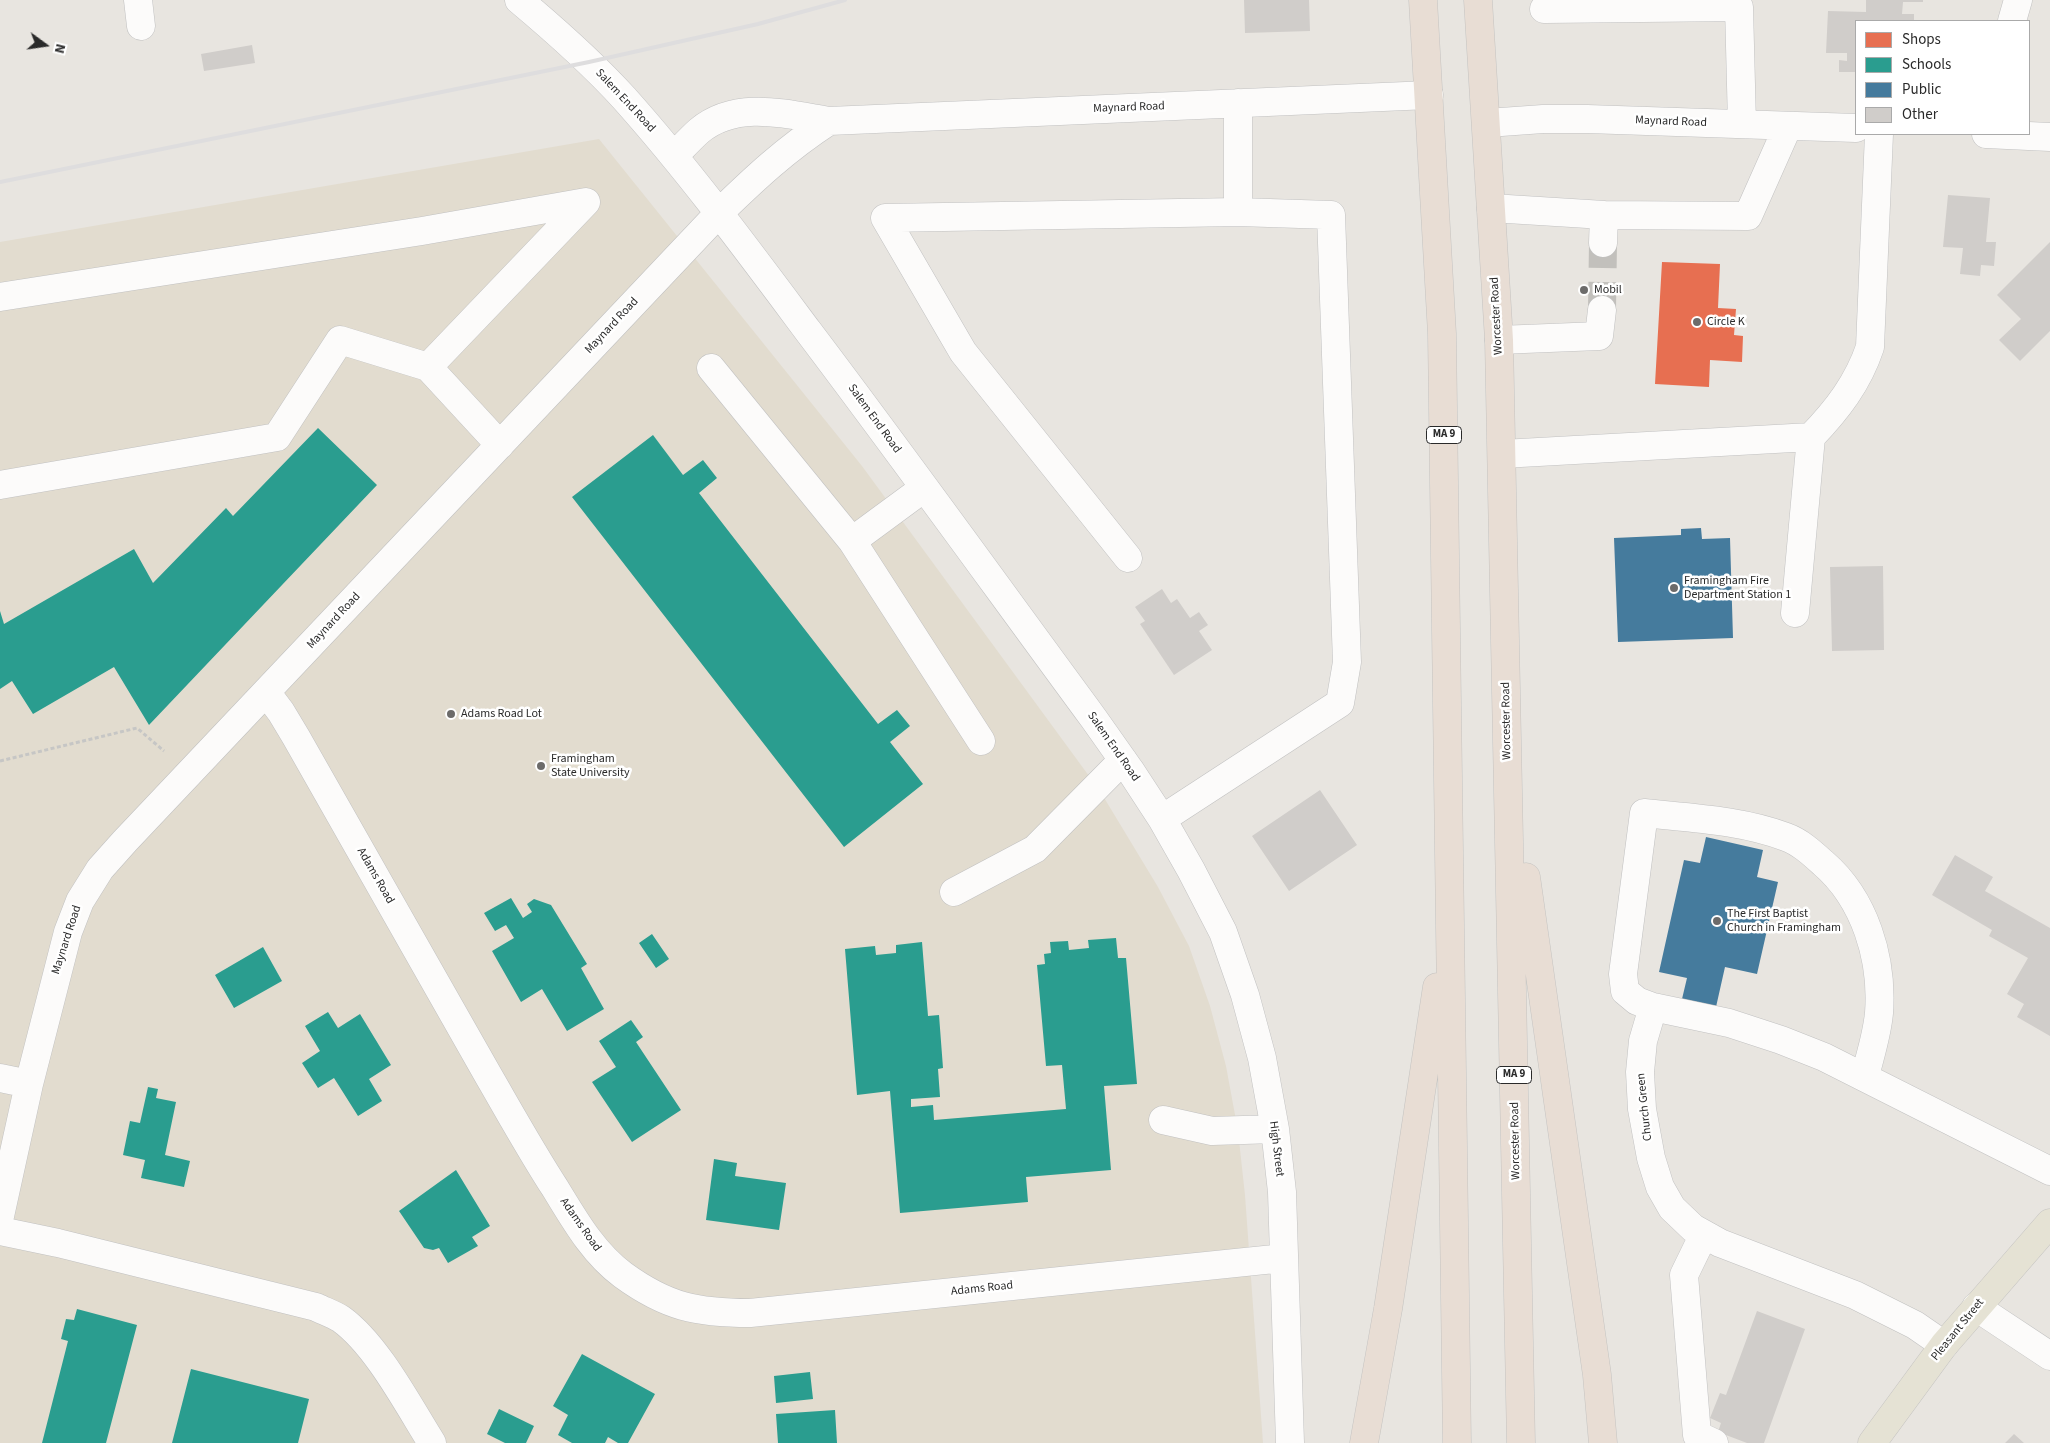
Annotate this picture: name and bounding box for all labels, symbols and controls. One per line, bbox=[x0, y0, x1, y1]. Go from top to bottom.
north arrow bbox=[20, 20, 70, 70]
legend bbox=[1855, 20, 2030, 135]
text: Shops bbox=[1902, 29, 1941, 50]
text: N bbox=[49, 42, 70, 56]
text: Schools bbox=[1902, 54, 1951, 75]
street label: Salem End Road bbox=[592, 66, 658, 136]
text: Public bbox=[1902, 79, 1941, 100]
street label: Maynard Road bbox=[1093, 100, 1165, 116]
text: Other bbox=[1902, 104, 1938, 125]
street label: Maynard Road bbox=[1635, 114, 1707, 130]
street label: Worcester Road bbox=[1488, 277, 1506, 355]
place label: Mobil bbox=[1594, 283, 1622, 297]
marker: Mobil bbox=[1578, 284, 1590, 296]
street label: Maynard Road bbox=[582, 295, 642, 357]
place label: Circle K bbox=[1707, 315, 1745, 329]
marker: Circle K bbox=[1691, 316, 1703, 328]
street label: Salem End Road bbox=[844, 382, 904, 456]
road number: MA 9 bbox=[1426, 426, 1462, 444]
place label: Framingham Fire Department Station 1 bbox=[1684, 574, 1791, 602]
marker: Framingham Fire Department Station 1 bbox=[1668, 582, 1680, 594]
street label: Maynard Road bbox=[304, 590, 364, 652]
street label: Worcester Road bbox=[1499, 682, 1515, 760]
place label: Adams Road Lot bbox=[461, 707, 542, 721]
marker: Adams Road Lot bbox=[445, 708, 457, 720]
street label: Salem End Road bbox=[1084, 709, 1142, 785]
place label: Framingham State University bbox=[551, 752, 630, 780]
marker: Framingham State University bbox=[535, 760, 547, 772]
street label: Adams Road bbox=[353, 845, 397, 907]
street label: Maynard Road bbox=[49, 904, 85, 976]
place label: The First Baptist Church in Framingham bbox=[1727, 907, 1841, 935]
marker: The First Baptist Church in Framingham bbox=[1711, 915, 1723, 927]
road number: MA 9 bbox=[1496, 1066, 1532, 1084]
street label: Church Green bbox=[1634, 1072, 1656, 1142]
street label: Worcester Road bbox=[1508, 1102, 1524, 1180]
street label: High Street bbox=[1265, 1120, 1287, 1178]
street label: Adams Road bbox=[556, 1195, 604, 1255]
street label: Adams Road bbox=[950, 1279, 1014, 1299]
street label: Pleasant Street bbox=[1929, 1296, 1987, 1364]

